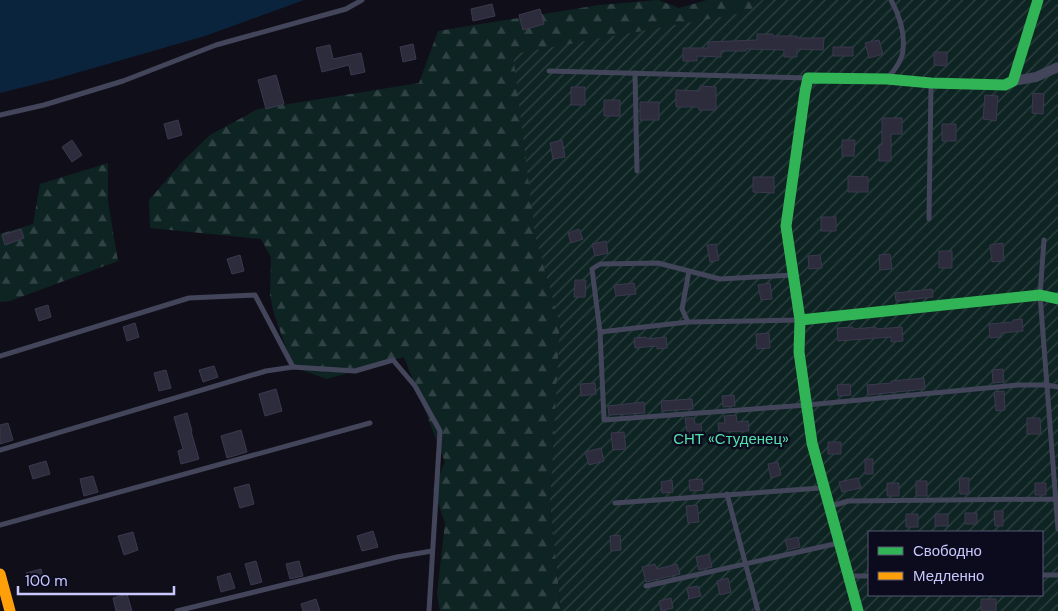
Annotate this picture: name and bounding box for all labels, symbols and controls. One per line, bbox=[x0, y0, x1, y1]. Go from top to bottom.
park label: СНТ «Студенец» bbox=[673, 429, 789, 449]
legend bbox=[868, 531, 1043, 596]
text: Свободно bbox=[913, 541, 982, 561]
scale bar bbox=[18, 564, 174, 596]
text: Медленно bbox=[913, 566, 984, 586]
text: 100 m bbox=[25, 571, 68, 591]

